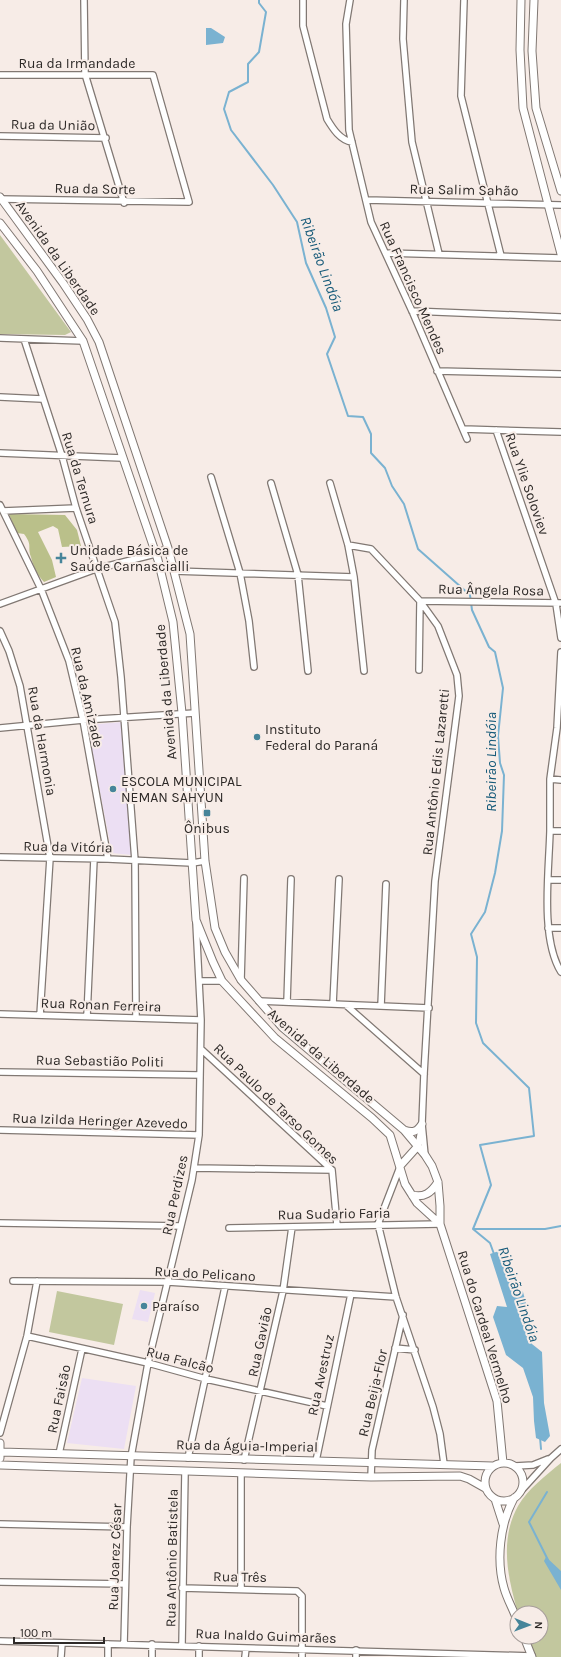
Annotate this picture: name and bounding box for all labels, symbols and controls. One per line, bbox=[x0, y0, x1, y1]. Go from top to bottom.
street label: Rua da Irmandade bbox=[18, 55, 136, 72]
street label: Rua da União bbox=[11, 116, 95, 134]
street label: Rua da Sorte bbox=[54, 180, 136, 198]
street label: Rua Salim Sahão bbox=[409, 181, 519, 199]
street label: Avenida da Liberdade bbox=[12, 197, 104, 319]
water label: Ribeirão Lindóia bbox=[296, 214, 348, 314]
street label: Rua Francisco Mendes bbox=[376, 219, 450, 357]
street label: Rua da Ternura bbox=[58, 430, 102, 526]
street label: Rua Ylie Soloviev bbox=[501, 430, 553, 538]
place label: Unidade Básica de Saúde Carnascialli bbox=[70, 542, 189, 575]
marker: Unidade Básica de Saúde Carnascialli bbox=[55, 552, 67, 564]
street label: Rua Ângela Rosa bbox=[438, 581, 544, 599]
street label: Avenida da Liberdade bbox=[152, 624, 180, 760]
street label: Rua da Amizade bbox=[67, 645, 107, 749]
street label: Rua da Harmonia bbox=[24, 685, 60, 797]
street label: Rua Antônio Edis Lazaretti bbox=[419, 688, 453, 856]
water label: Ribeirão Lindóia bbox=[482, 712, 500, 812]
place label: Instituto Federal do Paraná bbox=[265, 721, 378, 754]
marker: Instituto Federal do Paraná bbox=[252, 732, 262, 742]
place label: ESCOLA MUNICIPAL NEMAN SAHYUN bbox=[121, 773, 242, 806]
marker: ESCOLA MUNICIPAL NEMAN SAHYUN bbox=[108, 784, 118, 794]
marker: Ônibus bbox=[202, 808, 212, 818]
place label: Ônibus bbox=[184, 820, 230, 837]
street label: Rua da Vitória bbox=[23, 838, 113, 856]
street label: Rua Ronan Ferreira bbox=[40, 994, 162, 1016]
street label: Avenida da Liberdade bbox=[264, 1005, 378, 1107]
street label: Rua Paulo de Tarso Gomes bbox=[210, 1040, 342, 1168]
street label: Rua Sebastião Politi bbox=[36, 1051, 164, 1071]
street label: Rua Izilda Heringer Azevedo bbox=[12, 1109, 188, 1133]
street label: Rua Perdizes bbox=[158, 1153, 192, 1237]
street label: Rua Sudario Faria bbox=[277, 1205, 391, 1223]
water label: Ribeirão Lindóia bbox=[494, 1244, 544, 1344]
street label: Rua do Cardeal Vermelho bbox=[454, 1248, 516, 1406]
street label: Rua do Pelicano bbox=[154, 1263, 256, 1285]
place label: Paraíso bbox=[152, 1298, 199, 1315]
marker: Paraíso bbox=[139, 1301, 149, 1311]
street label: Rua Gavião bbox=[244, 1305, 276, 1379]
street label: Rua Avestruz bbox=[304, 1333, 338, 1417]
street label: Rua Falcão bbox=[144, 1343, 216, 1377]
street label: Rua Beija-Flor bbox=[355, 1347, 392, 1438]
street label: Rua Faisão bbox=[43, 1363, 75, 1435]
street label: Rua da Águia-Imperial bbox=[176, 1435, 318, 1456]
street label: Rua Antônio Batistela bbox=[162, 1489, 182, 1627]
street label: Rua Joarez César bbox=[105, 1502, 125, 1611]
street label: Rua Três bbox=[213, 1568, 267, 1586]
north arrow bbox=[509, 1605, 549, 1645]
scale bar bbox=[14, 1619, 104, 1645]
text: N bbox=[532, 1621, 545, 1629]
street label: Rua Inaldo Guimarães bbox=[195, 1625, 337, 1647]
text: 100 m bbox=[20, 1626, 52, 1640]

